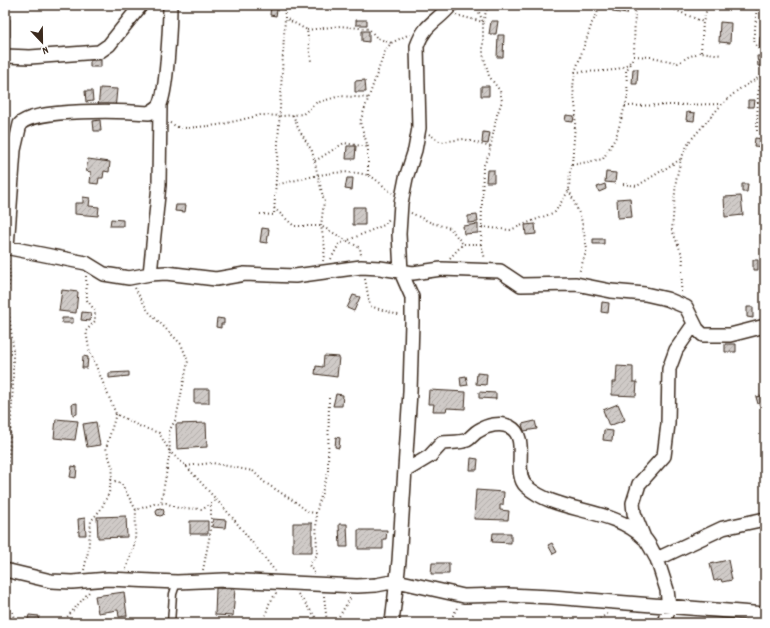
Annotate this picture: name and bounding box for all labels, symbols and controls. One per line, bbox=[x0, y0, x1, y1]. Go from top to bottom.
north arrow bbox=[22, 22, 62, 62]
text: N bbox=[39, 41, 51, 58]

